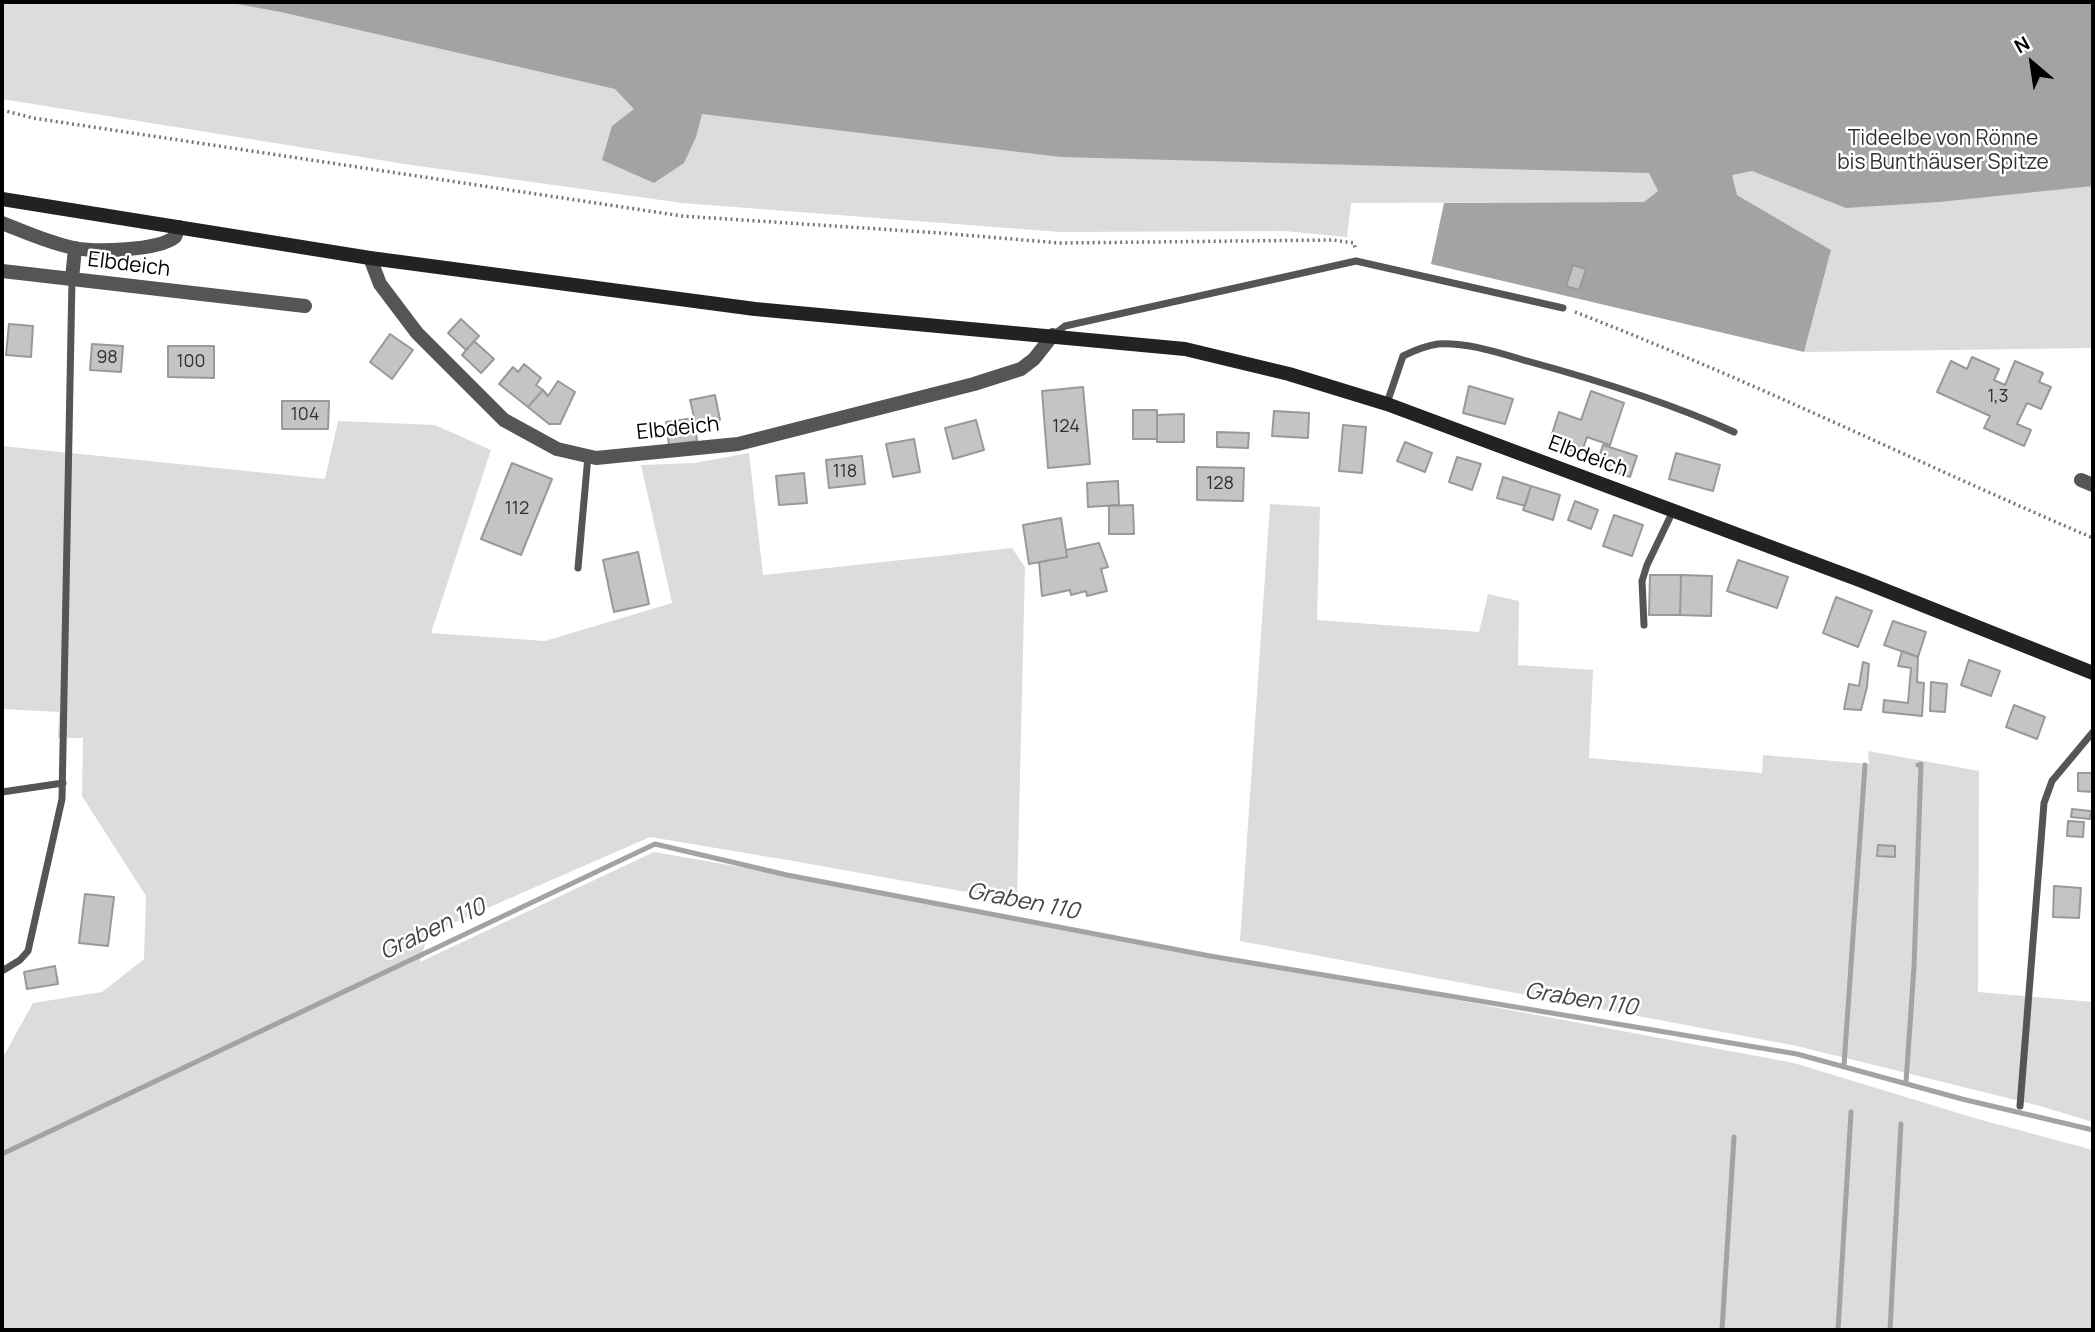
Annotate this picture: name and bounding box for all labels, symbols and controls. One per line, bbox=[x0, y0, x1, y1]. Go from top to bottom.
north arrow bbox=[1997, 28, 2067, 98]
text: N bbox=[2010, 30, 2034, 59]
park label: Tideelbe von Rönne bis Bunthäuser Spitze bbox=[1837, 126, 2049, 176]
street label: Elbdeich bbox=[86, 247, 172, 283]
house number: 98 bbox=[96, 347, 118, 369]
house number: 100 bbox=[177, 351, 205, 373]
house number: 1,3 bbox=[1987, 386, 2009, 408]
house number: 104 bbox=[291, 404, 319, 426]
street label: Elbdeich bbox=[635, 412, 721, 446]
house number: 124 bbox=[1052, 416, 1080, 438]
street label: Elbdeich bbox=[1545, 431, 1631, 483]
house number: 118 bbox=[833, 461, 857, 483]
house number: 128 bbox=[1206, 473, 1234, 495]
house number: 112 bbox=[505, 498, 529, 520]
water label: Graben 110 bbox=[965, 878, 1081, 926]
water label: Graben 110 bbox=[376, 893, 490, 967]
water label: Graben 110 bbox=[1523, 977, 1639, 1023]

